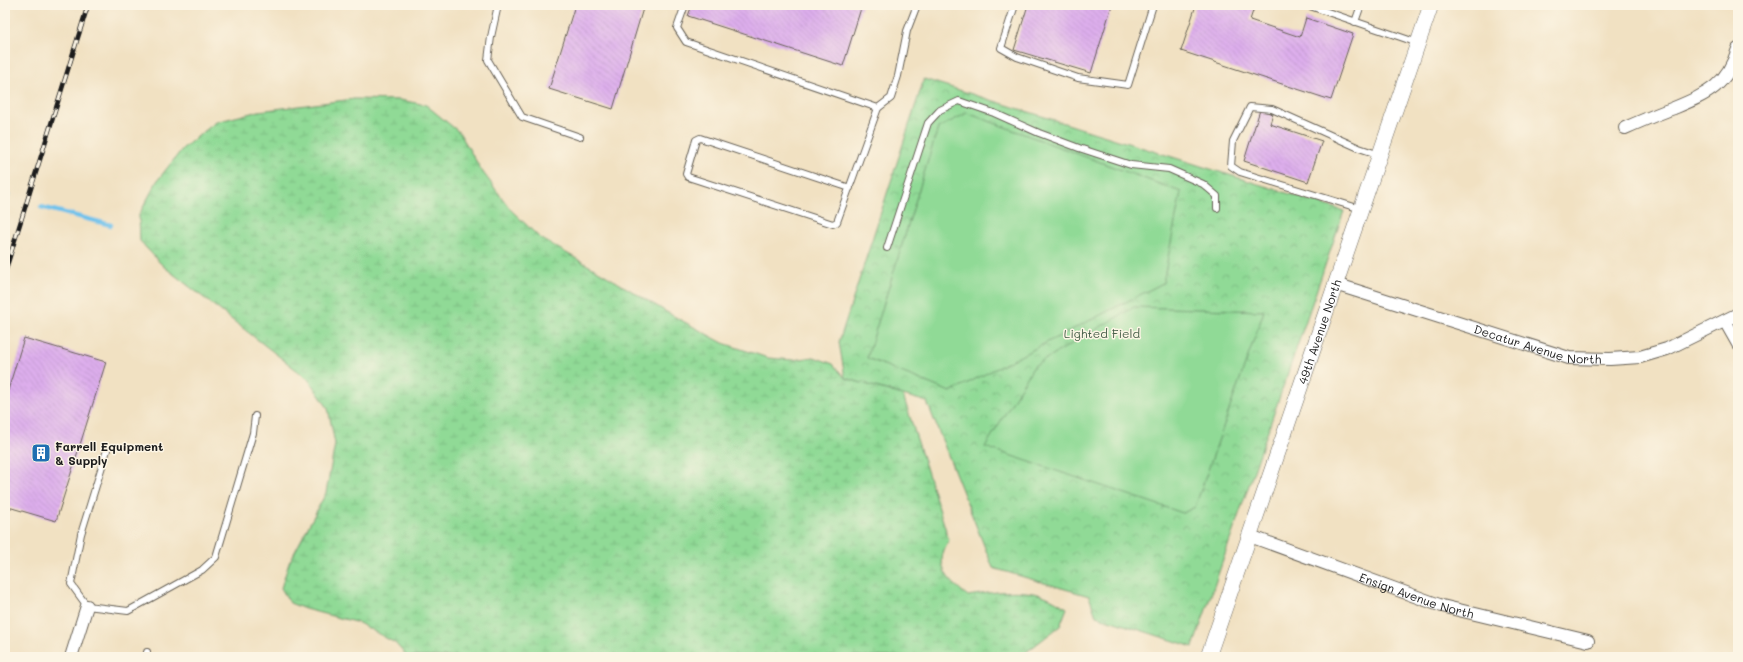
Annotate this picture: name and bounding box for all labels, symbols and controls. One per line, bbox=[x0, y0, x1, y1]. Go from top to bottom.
street label: 49th Avenue North bbox=[1294, 277, 1345, 386]
street label: Decatur Avenue North bbox=[1472, 320, 1602, 367]
park label: Lighted Field bbox=[1064, 325, 1141, 341]
place label: Farrell Equipment & Supply bbox=[55, 438, 163, 468]
building icon: Farrell Equipment & Supply bbox=[30, 442, 52, 464]
street label: Ensign Avenue North bbox=[1357, 569, 1476, 621]

